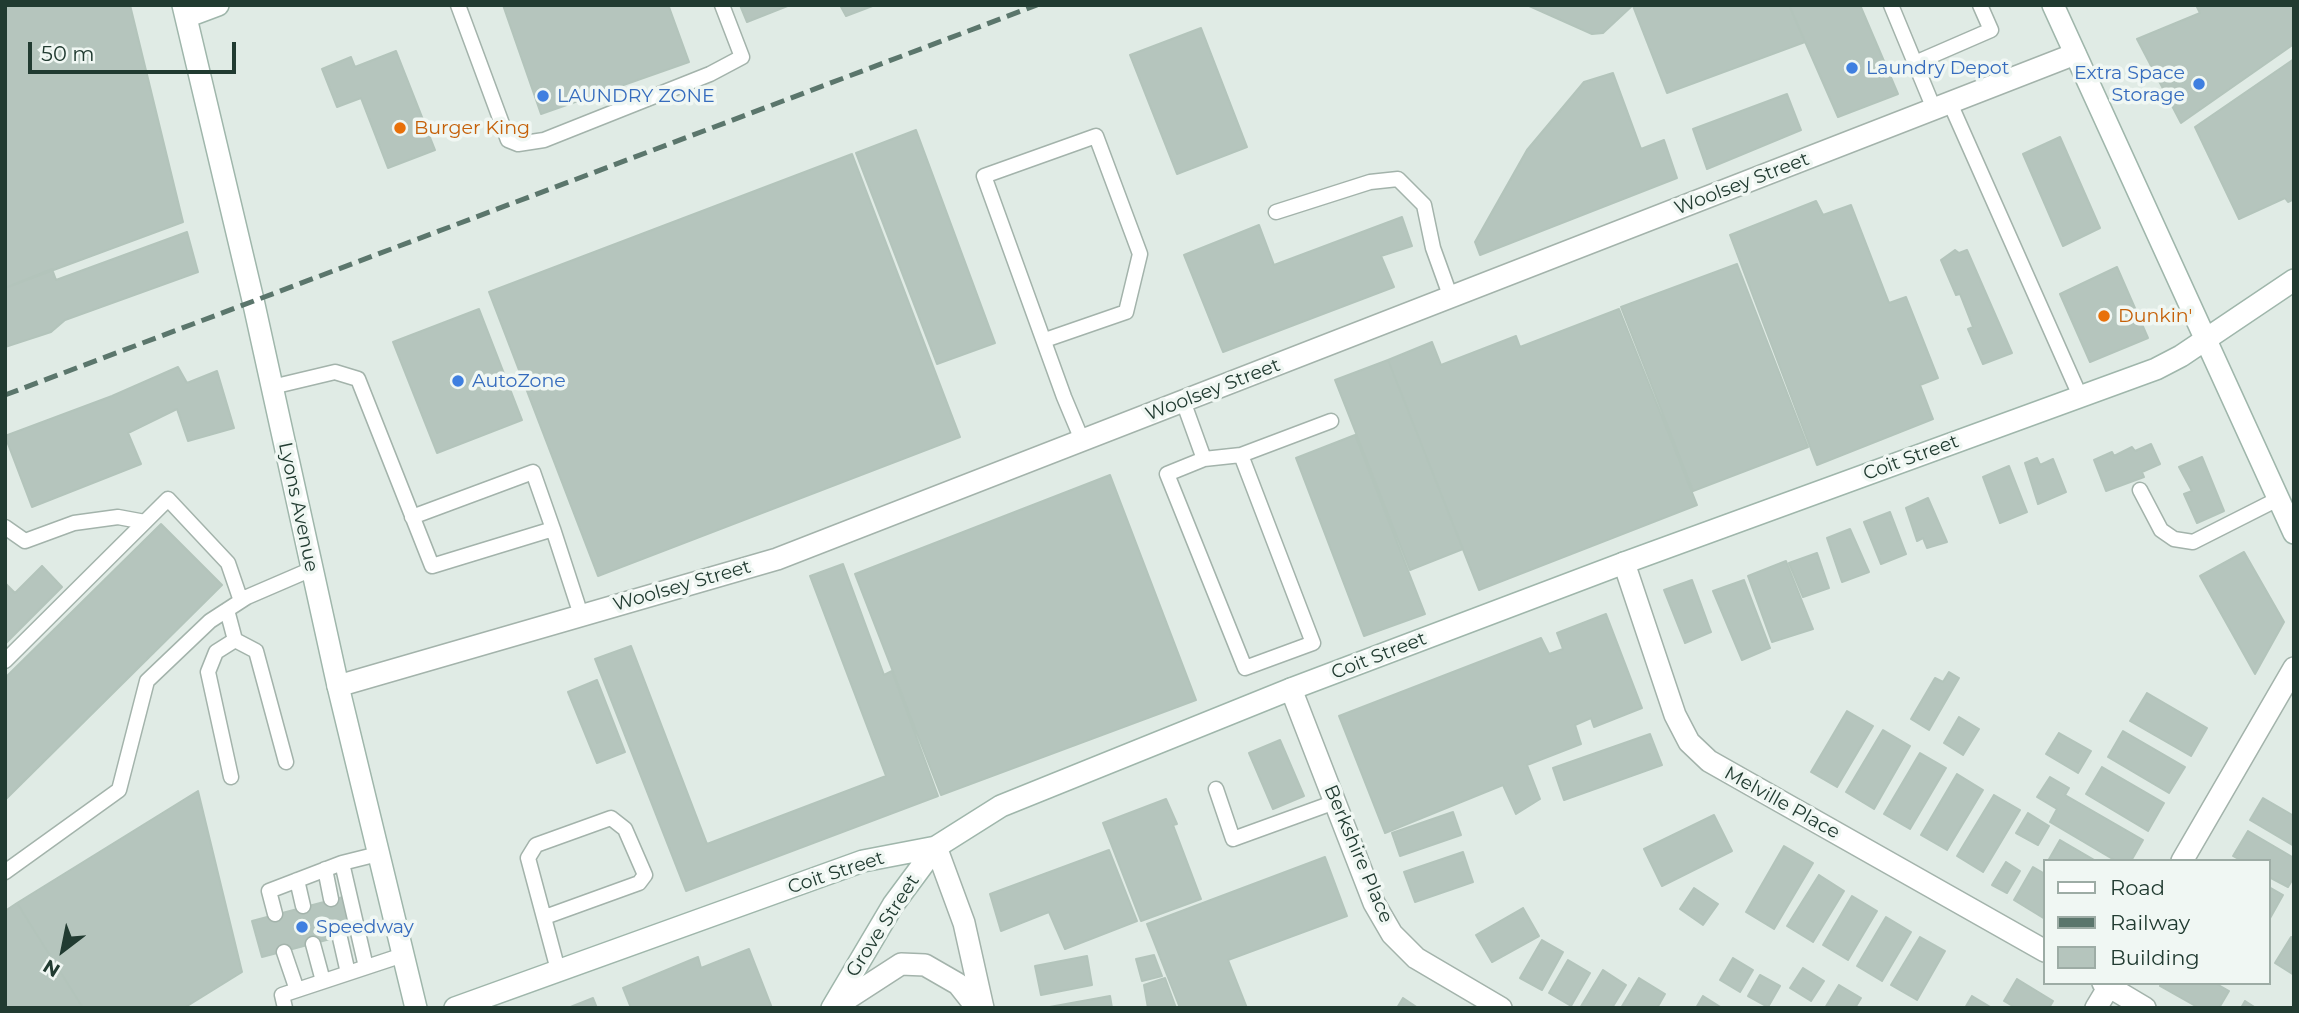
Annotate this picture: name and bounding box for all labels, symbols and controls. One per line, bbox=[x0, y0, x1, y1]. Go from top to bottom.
scale bar bbox=[32, 28, 240, 72]
text: 50 m bbox=[41, 41, 95, 66]
place label: Laundry Depot bbox=[1866, 57, 2009, 79]
marker: Laundry Depot bbox=[1844, 60, 1860, 76]
place label: Extra Space Storage bbox=[2074, 62, 2185, 106]
marker: Extra Space Storage bbox=[2191, 76, 2207, 92]
place label: LAUNDRY ZONE bbox=[557, 85, 715, 107]
marker: LAUNDRY ZONE bbox=[535, 88, 551, 104]
place label: Burger King bbox=[414, 117, 530, 139]
marker: Burger King bbox=[392, 120, 408, 136]
street label: Woolsey Street bbox=[1671, 148, 1813, 220]
place label: Dunkin' bbox=[2118, 305, 2192, 327]
marker: Dunkin' bbox=[2096, 308, 2112, 324]
street label: Woolsey Street bbox=[1142, 354, 1284, 426]
place label: AutoZone bbox=[472, 370, 566, 392]
marker: AutoZone bbox=[450, 373, 466, 389]
street label: Coit Street bbox=[1860, 430, 1962, 486]
street label: Lyons Avenue bbox=[273, 440, 323, 574]
street label: Woolsey Street bbox=[610, 555, 754, 617]
street label: Coit Street bbox=[1328, 627, 1430, 685]
street label: Melville Place bbox=[1720, 762, 1844, 844]
street label: Berkshire Place bbox=[1319, 782, 1397, 926]
street label: Coit Street bbox=[785, 847, 887, 899]
legend bbox=[2044, 859, 2271, 985]
street label: Grove Street bbox=[841, 870, 925, 982]
text: Road bbox=[2110, 875, 2165, 900]
text: Railway bbox=[2110, 910, 2190, 935]
north arrow bbox=[28, 915, 98, 985]
place label: Speedway bbox=[316, 916, 414, 938]
marker: Speedway bbox=[294, 919, 310, 935]
text: Building bbox=[2110, 945, 2200, 970]
text: N bbox=[39, 954, 64, 982]

